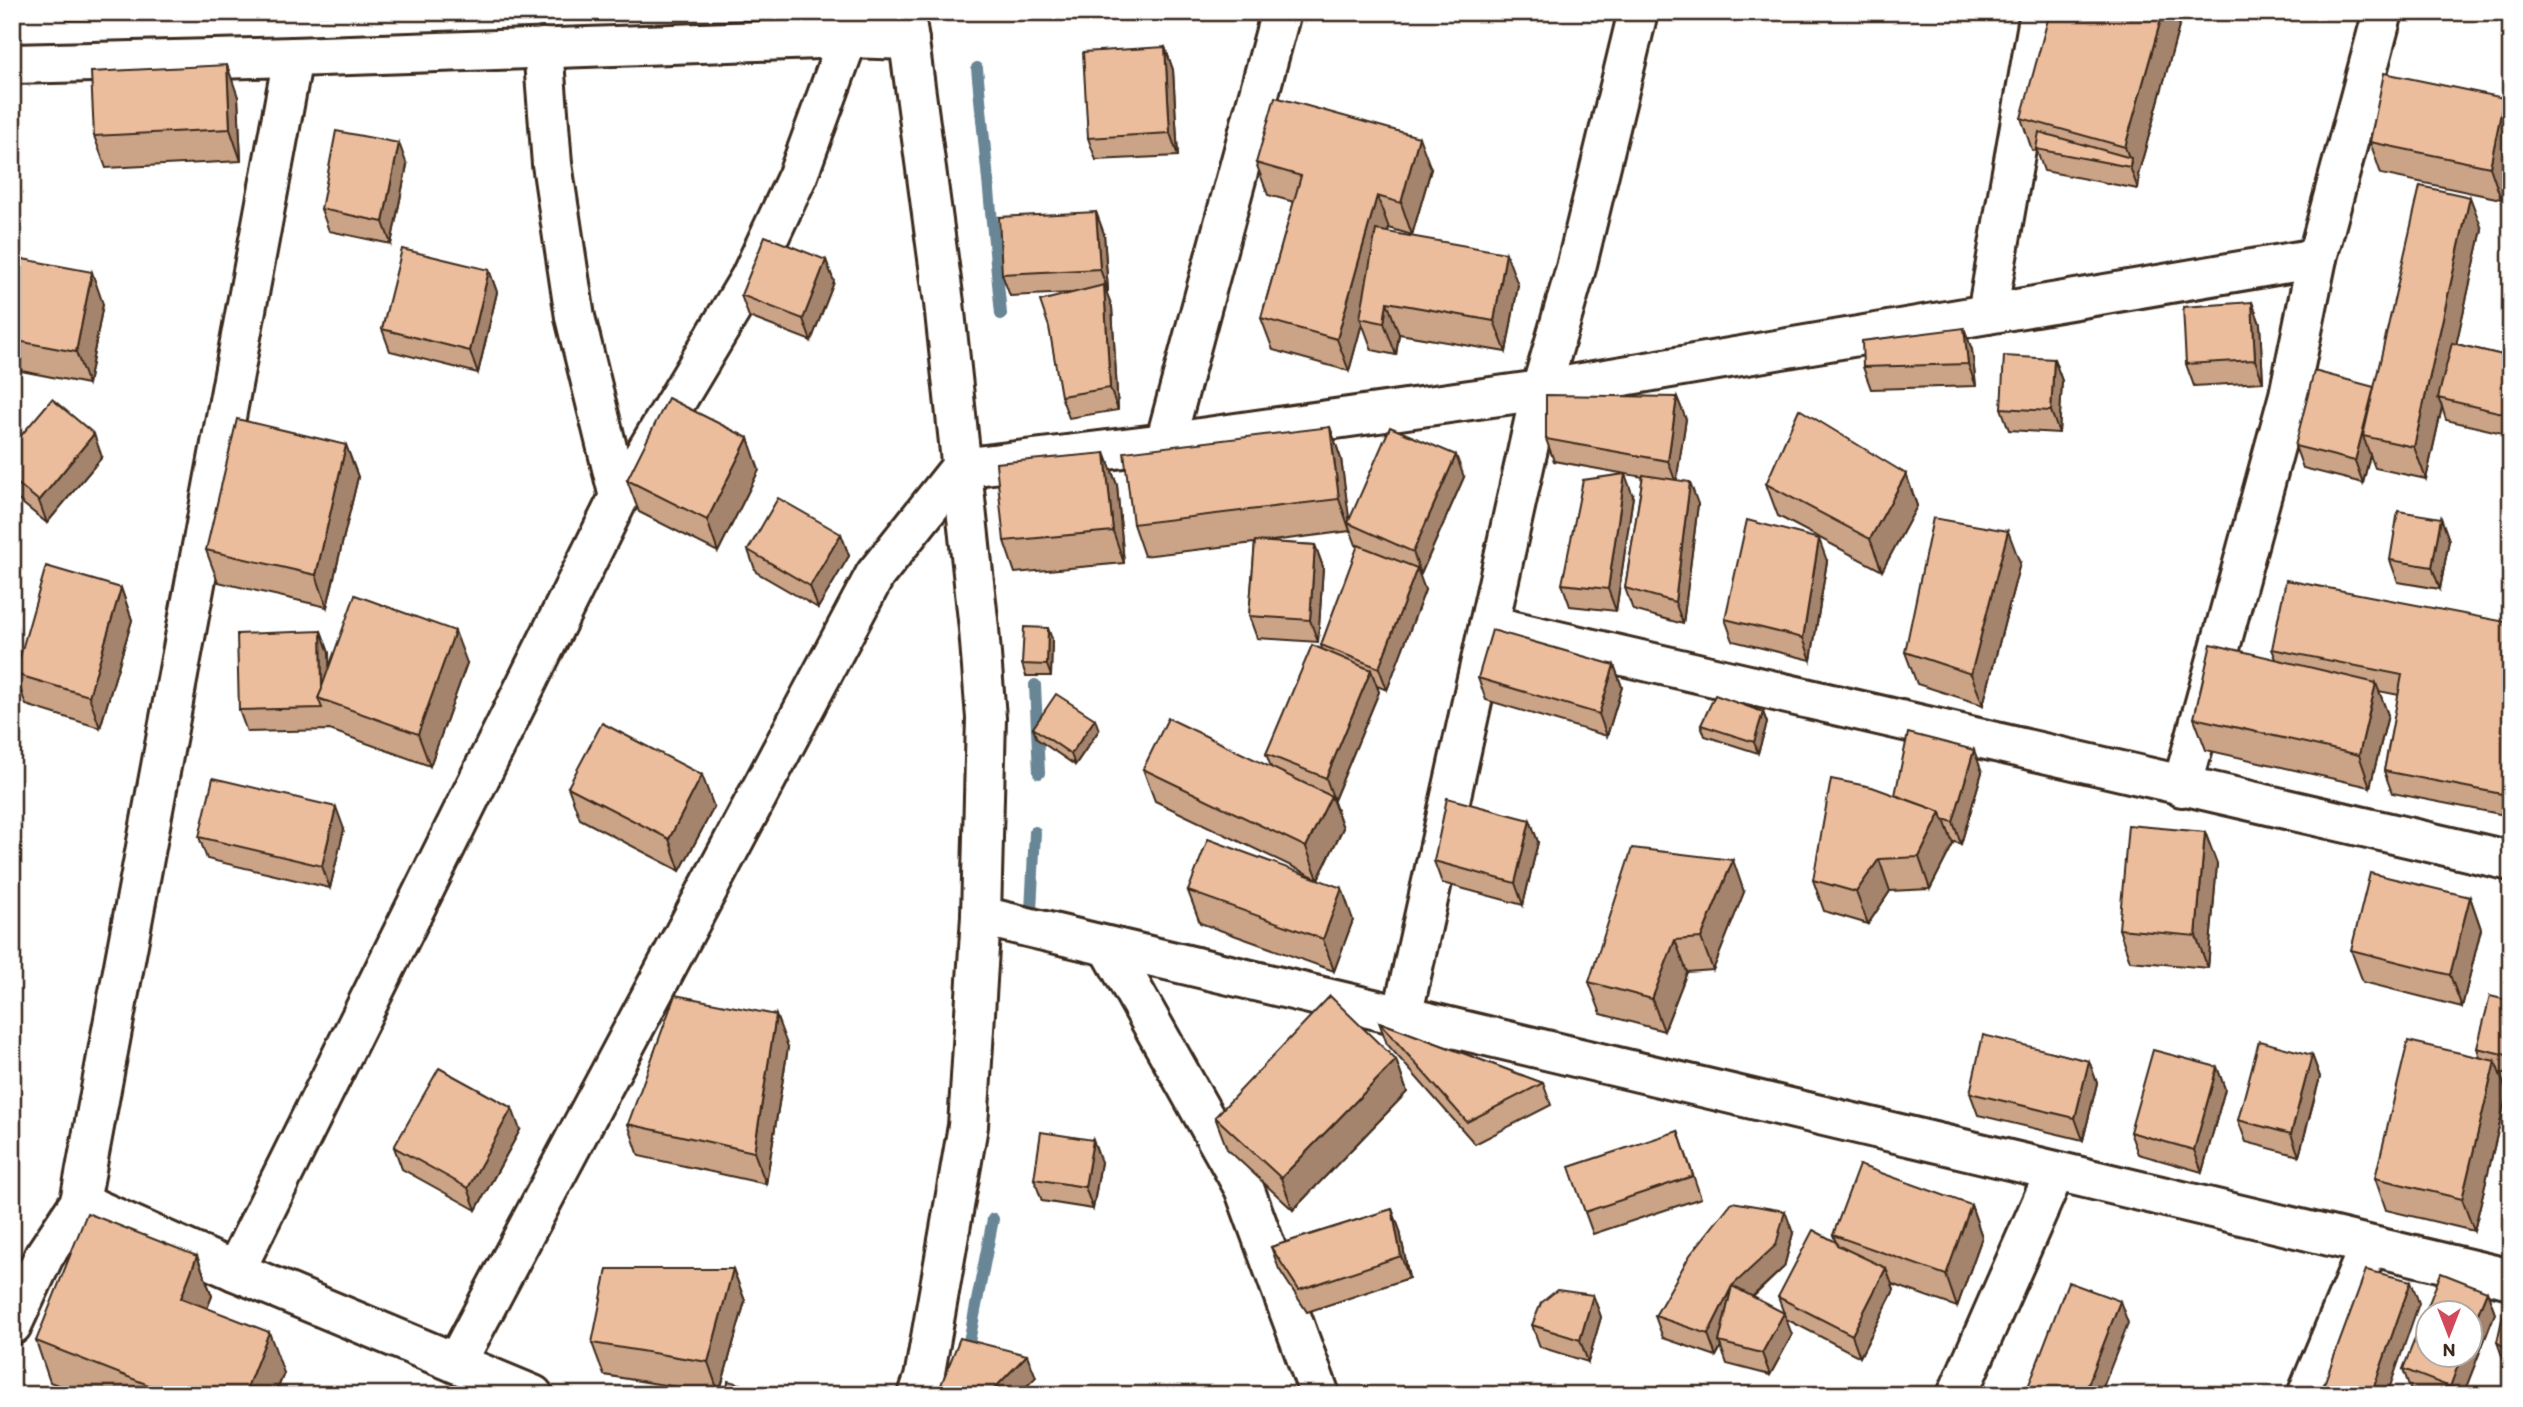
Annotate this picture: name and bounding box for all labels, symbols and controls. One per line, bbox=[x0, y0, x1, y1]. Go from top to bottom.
north arrow bbox=[2414, 1298, 2484, 1368]
text: N bbox=[2443, 1339, 2455, 1362]

